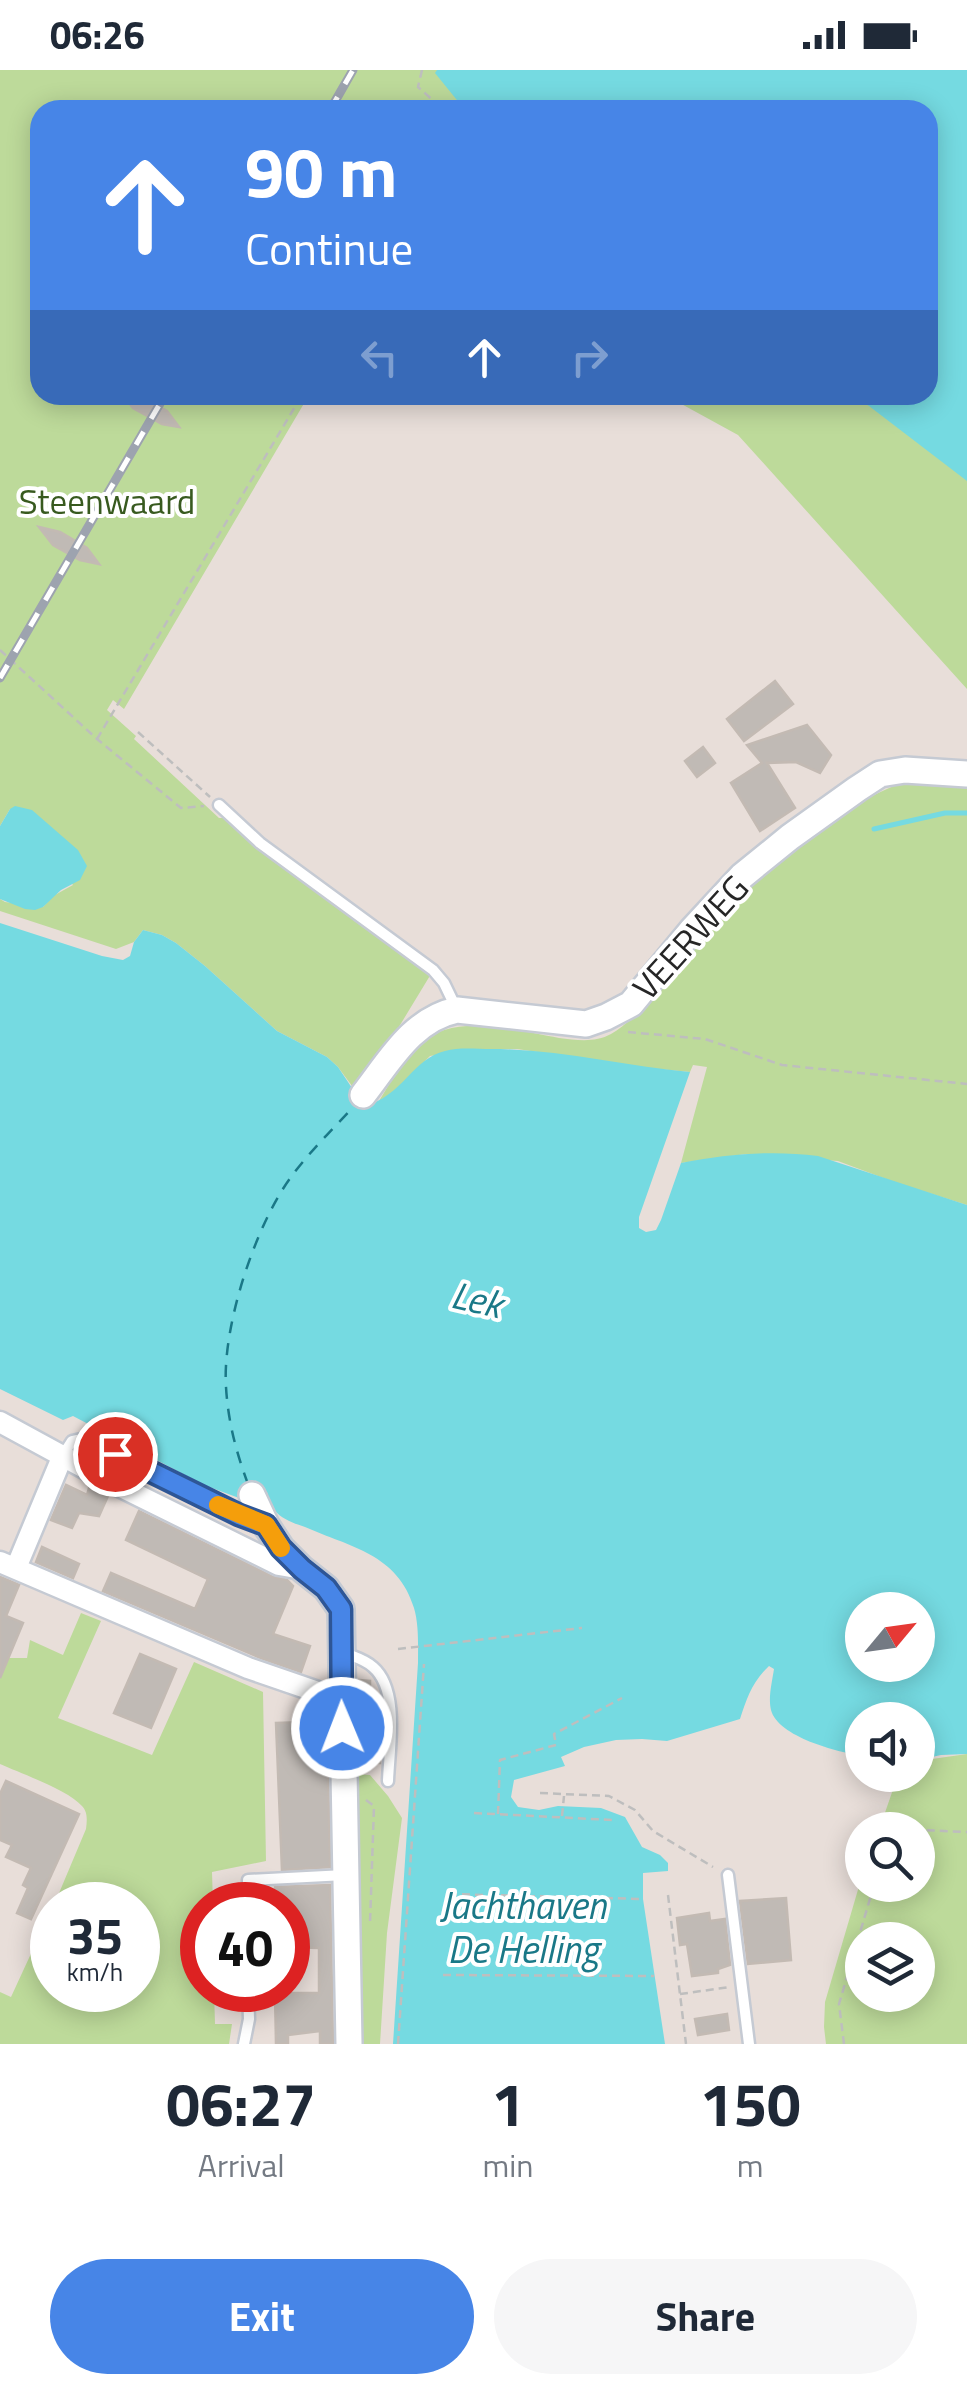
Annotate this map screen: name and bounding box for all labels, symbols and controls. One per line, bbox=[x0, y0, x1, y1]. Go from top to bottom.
text: 06:26 bbox=[50, 6, 145, 64]
text: 90 m bbox=[245, 118, 398, 224]
icon: ahead bbox=[80, 140, 210, 270]
text: Continue bbox=[245, 214, 413, 282]
icon: left bbox=[352, 330, 407, 385]
icon: ahead bbox=[457, 330, 512, 385]
icon: right bbox=[562, 330, 617, 385]
park label: Steenwaard bbox=[19, 474, 195, 528]
street label: VEERWEG bbox=[619, 862, 761, 1012]
water label: Lek bbox=[446, 1265, 512, 1334]
pin bbox=[73, 1412, 158, 1497]
icon: arrive bbox=[88, 1427, 143, 1482]
north arrow bbox=[845, 1592, 935, 1682]
map controls bbox=[845, 1592, 935, 2012]
position arrow bbox=[290, 1676, 394, 1780]
button: sound bbox=[845, 1702, 935, 1792]
button: search bbox=[845, 1812, 935, 1902]
water label: Jachthaven De Helling bbox=[440, 1876, 607, 1978]
speed limit sign: 40 bbox=[180, 1882, 310, 2012]
text: 35 bbox=[67, 1897, 123, 1973]
button: layers bbox=[845, 1922, 935, 2012]
text: km/h bbox=[67, 1953, 123, 1991]
text: 06:27 bbox=[166, 2058, 316, 2149]
text: 1 bbox=[491, 2058, 525, 2149]
text: 150 bbox=[700, 2058, 801, 2149]
text: Arrival bbox=[198, 2141, 285, 2189]
text: min bbox=[482, 2141, 533, 2189]
text: m bbox=[737, 2141, 764, 2189]
button: Exit bbox=[50, 2259, 474, 2374]
button: Share bbox=[494, 2259, 917, 2374]

